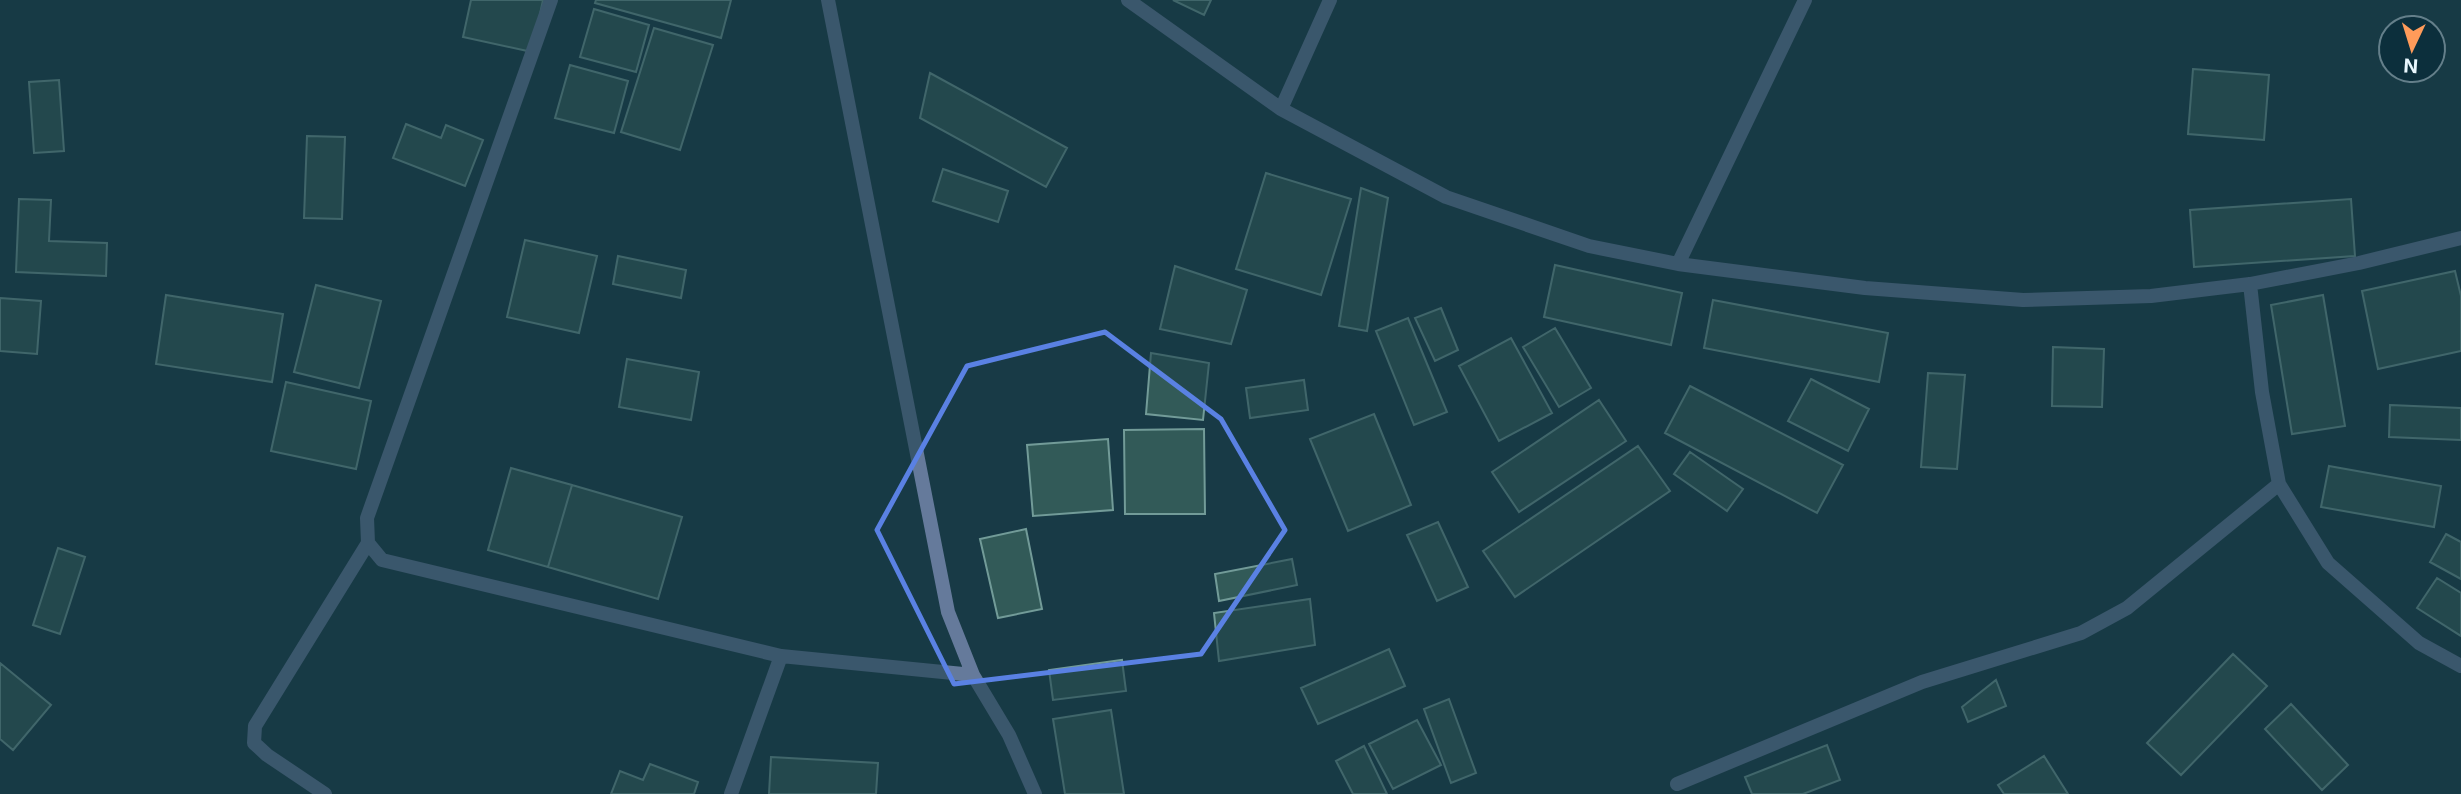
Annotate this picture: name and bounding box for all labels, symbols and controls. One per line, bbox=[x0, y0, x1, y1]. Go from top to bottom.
north arrow bbox=[2377, 14, 2447, 84]
text: N bbox=[2403, 53, 2419, 77]

